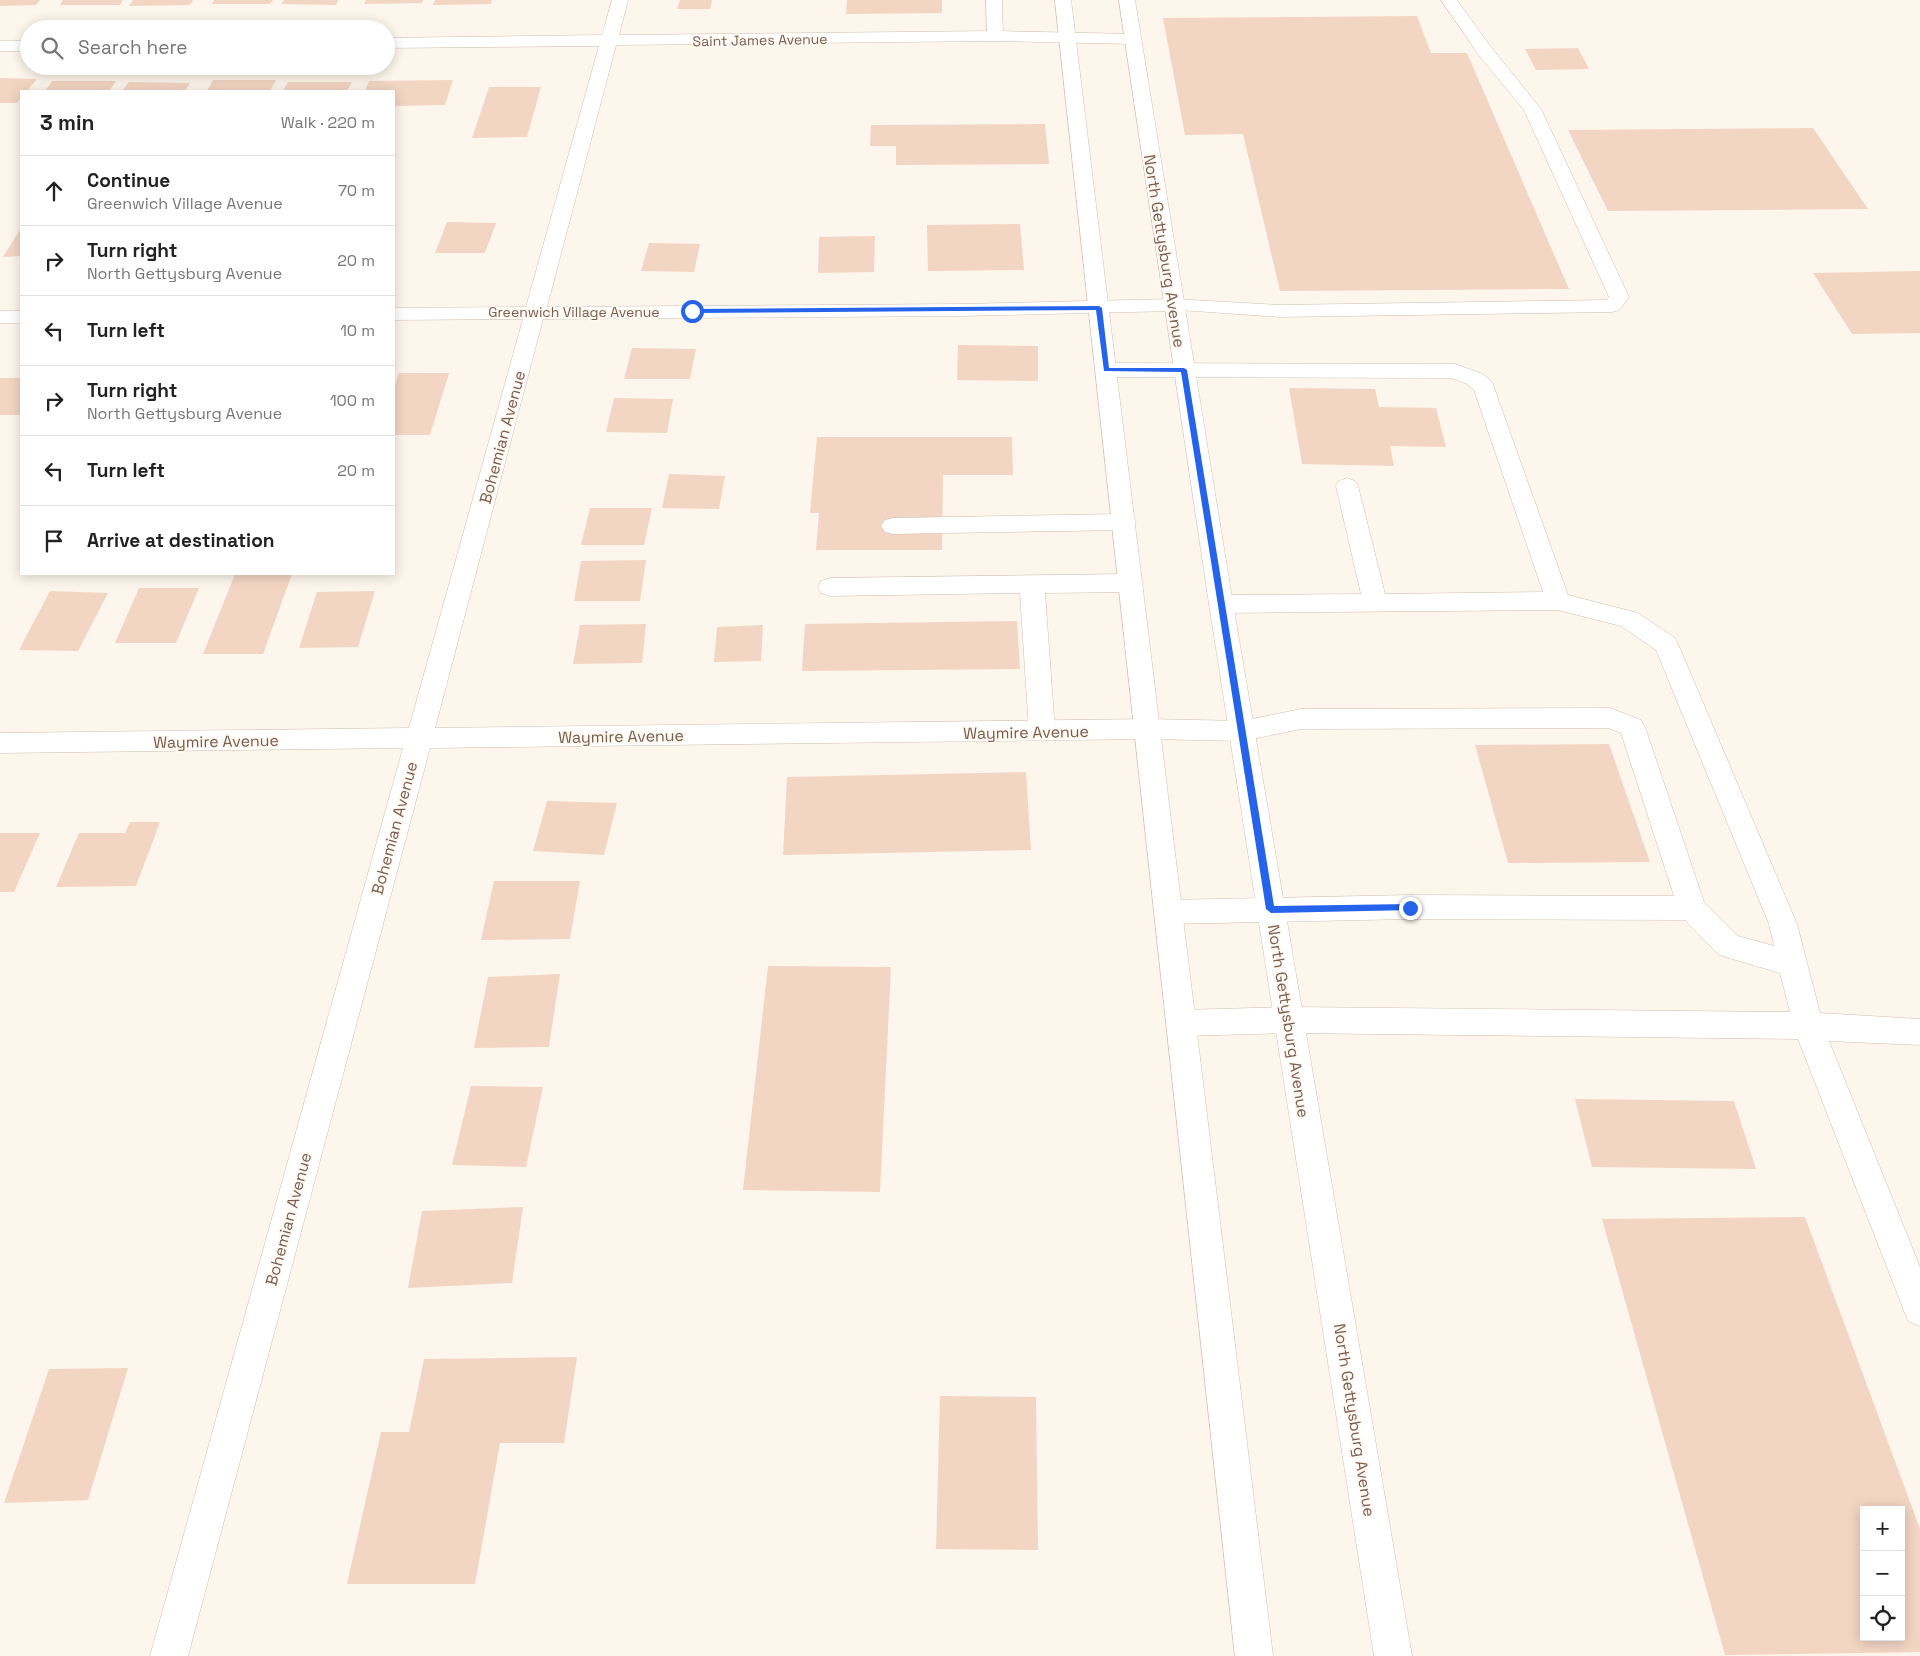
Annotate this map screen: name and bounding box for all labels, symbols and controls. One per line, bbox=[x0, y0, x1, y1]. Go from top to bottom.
search box bbox=[20, 20, 395, 75]
street label: Saint James Avenue bbox=[692, 30, 828, 50]
icon: search bbox=[38, 34, 66, 62]
text: Search here bbox=[78, 35, 188, 60]
text: 3 min bbox=[40, 109, 95, 136]
text: Walk · 220 m bbox=[281, 112, 375, 133]
street label: North Gettysburg Avenue bbox=[1139, 153, 1190, 349]
text: Continue bbox=[87, 168, 170, 193]
icon: ahead bbox=[40, 177, 68, 205]
text: 70 m bbox=[338, 180, 375, 201]
text: Greenwich Village Avenue bbox=[87, 193, 283, 214]
text: Turn right bbox=[87, 238, 177, 263]
icon: right bbox=[40, 247, 68, 275]
text: 20 m bbox=[337, 250, 375, 271]
text: North Gettysburg Avenue bbox=[87, 263, 282, 284]
route start bbox=[681, 300, 704, 323]
street label: Greenwich Village Avenue bbox=[488, 303, 660, 321]
icon: left bbox=[40, 317, 68, 345]
text: Turn left bbox=[87, 318, 165, 343]
text: 10 m bbox=[340, 320, 375, 341]
street label: Bohemian Avenue bbox=[475, 368, 530, 506]
text: Turn right bbox=[87, 378, 177, 403]
icon: right bbox=[40, 387, 68, 415]
text: 100 m bbox=[330, 390, 375, 411]
text: North Gettysburg Avenue bbox=[87, 403, 282, 424]
icon: left bbox=[40, 457, 68, 485]
text: Turn left bbox=[87, 458, 165, 483]
text: 20 m bbox=[337, 460, 375, 481]
icon: arrive bbox=[40, 527, 68, 555]
text: Arrive at destination bbox=[87, 528, 275, 553]
street label: Waymire Avenue bbox=[963, 721, 1089, 744]
street label: Waymire Avenue bbox=[558, 725, 684, 748]
street label: Waymire Avenue bbox=[153, 730, 279, 753]
street label: Bohemian Avenue bbox=[367, 759, 422, 897]
route end bbox=[1399, 897, 1422, 920]
street label: North Gettysburg Avenue bbox=[1263, 923, 1314, 1119]
street label: Bohemian Avenue bbox=[261, 1150, 316, 1288]
street label: North Gettysburg Avenue bbox=[1329, 1322, 1380, 1518]
map controls bbox=[1860, 1506, 1905, 1641]
button: + bbox=[1860, 1506, 1905, 1551]
button: − bbox=[1860, 1551, 1905, 1596]
button: locate bbox=[1860, 1596, 1905, 1641]

